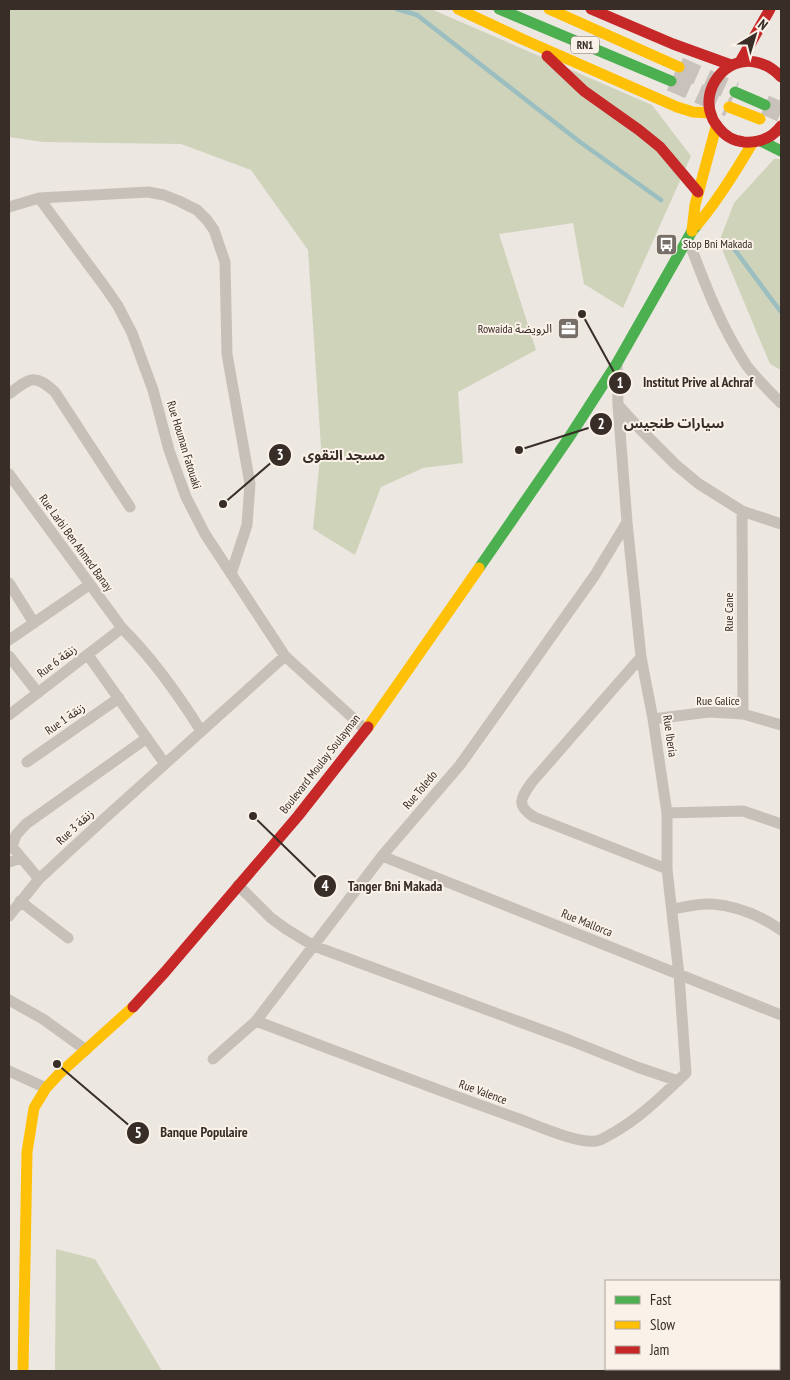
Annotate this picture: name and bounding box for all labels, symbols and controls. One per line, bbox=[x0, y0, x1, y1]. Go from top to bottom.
north arrow bbox=[730, 10, 780, 60]
text: N bbox=[754, 15, 772, 34]
road number: RN1 bbox=[571, 36, 599, 54]
bus stop icon: Stop Bni Makada bbox=[655, 232, 679, 256]
place label: Stop Bni Makada bbox=[683, 236, 752, 251]
office icon: Rowaida الرويضة bbox=[556, 317, 580, 341]
place label: Rowaida الرويضة bbox=[478, 321, 552, 336]
callout: Institut Prive al Achraf bbox=[608, 368, 763, 397]
text: 1 bbox=[616, 373, 624, 392]
text: Institut Prive al Achraf bbox=[643, 373, 754, 391]
street label: Rue Houman Fatouaki bbox=[164, 399, 205, 491]
callout: سيارات طنجيس bbox=[589, 409, 734, 438]
text: 2 bbox=[597, 414, 605, 433]
text: سيارات طنجيس bbox=[624, 414, 724, 432]
callout: مسجد التقوى bbox=[268, 441, 395, 470]
text: 3 bbox=[276, 445, 284, 464]
text: مسجد التقوى bbox=[303, 446, 385, 464]
street label: Rue Larbi Ben Ahmed Banay bbox=[36, 491, 117, 595]
street label: Rue Cane bbox=[721, 593, 736, 631]
street label: Rue 6 زنقة bbox=[34, 641, 79, 680]
street label: Rue Galice bbox=[696, 693, 740, 708]
street label: Rue 1 زنقة bbox=[42, 699, 88, 738]
street label: Boulevard Moulay Soulayman bbox=[276, 711, 363, 816]
street label: Rue Iberia bbox=[660, 714, 681, 758]
street label: Rue Toledo bbox=[399, 767, 440, 812]
street label: Rue 3 زنقة bbox=[53, 806, 96, 848]
callout: Tanger Bni Makada bbox=[312, 871, 452, 900]
text: 4 bbox=[321, 876, 329, 895]
text: Tanger Bni Makada bbox=[348, 877, 442, 895]
street label: Rue Mallorca bbox=[559, 905, 615, 940]
street label: Rue Valence bbox=[457, 1076, 509, 1107]
callout: Banque Populaire bbox=[125, 1118, 258, 1147]
text: 5 bbox=[134, 1123, 142, 1142]
text: Banque Populaire bbox=[160, 1123, 248, 1141]
legend bbox=[605, 1280, 780, 1370]
text: Fast bbox=[650, 1290, 671, 1309]
text: Slow bbox=[650, 1315, 675, 1334]
text: Jam bbox=[649, 1340, 669, 1359]

